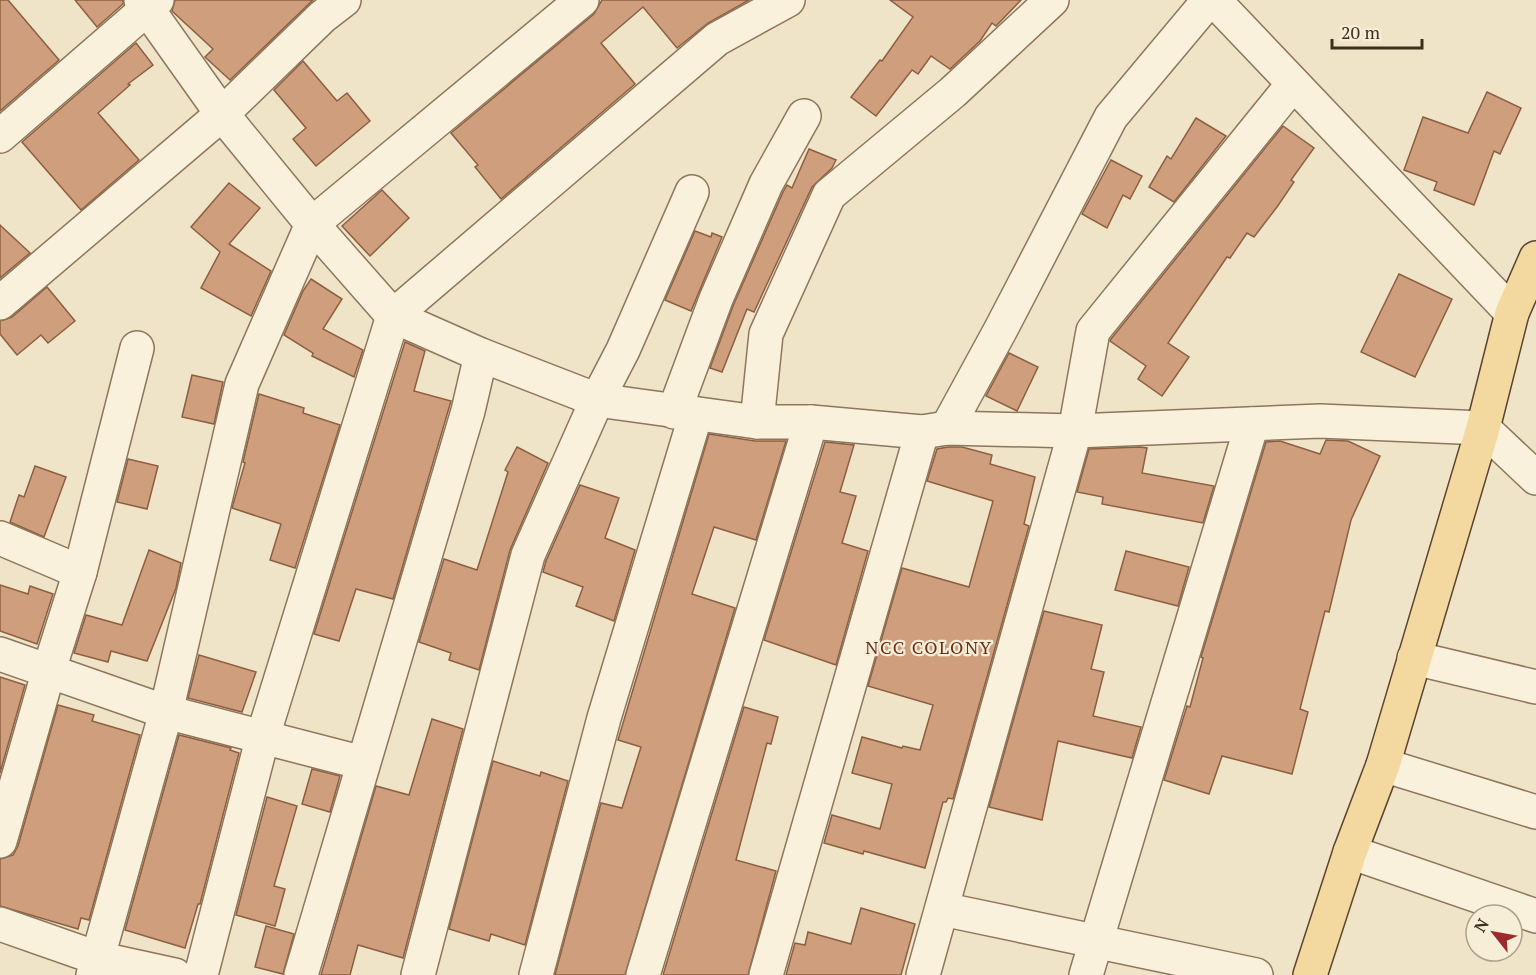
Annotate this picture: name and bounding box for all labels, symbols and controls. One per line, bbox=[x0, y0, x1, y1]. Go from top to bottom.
scale bar bbox=[1332, 12, 1422, 50]
text: 20 m bbox=[1341, 20, 1381, 44]
district label: NCC COLONY bbox=[865, 635, 993, 659]
north arrow bbox=[1464, 903, 1524, 963]
text: N bbox=[1469, 914, 1494, 936]

